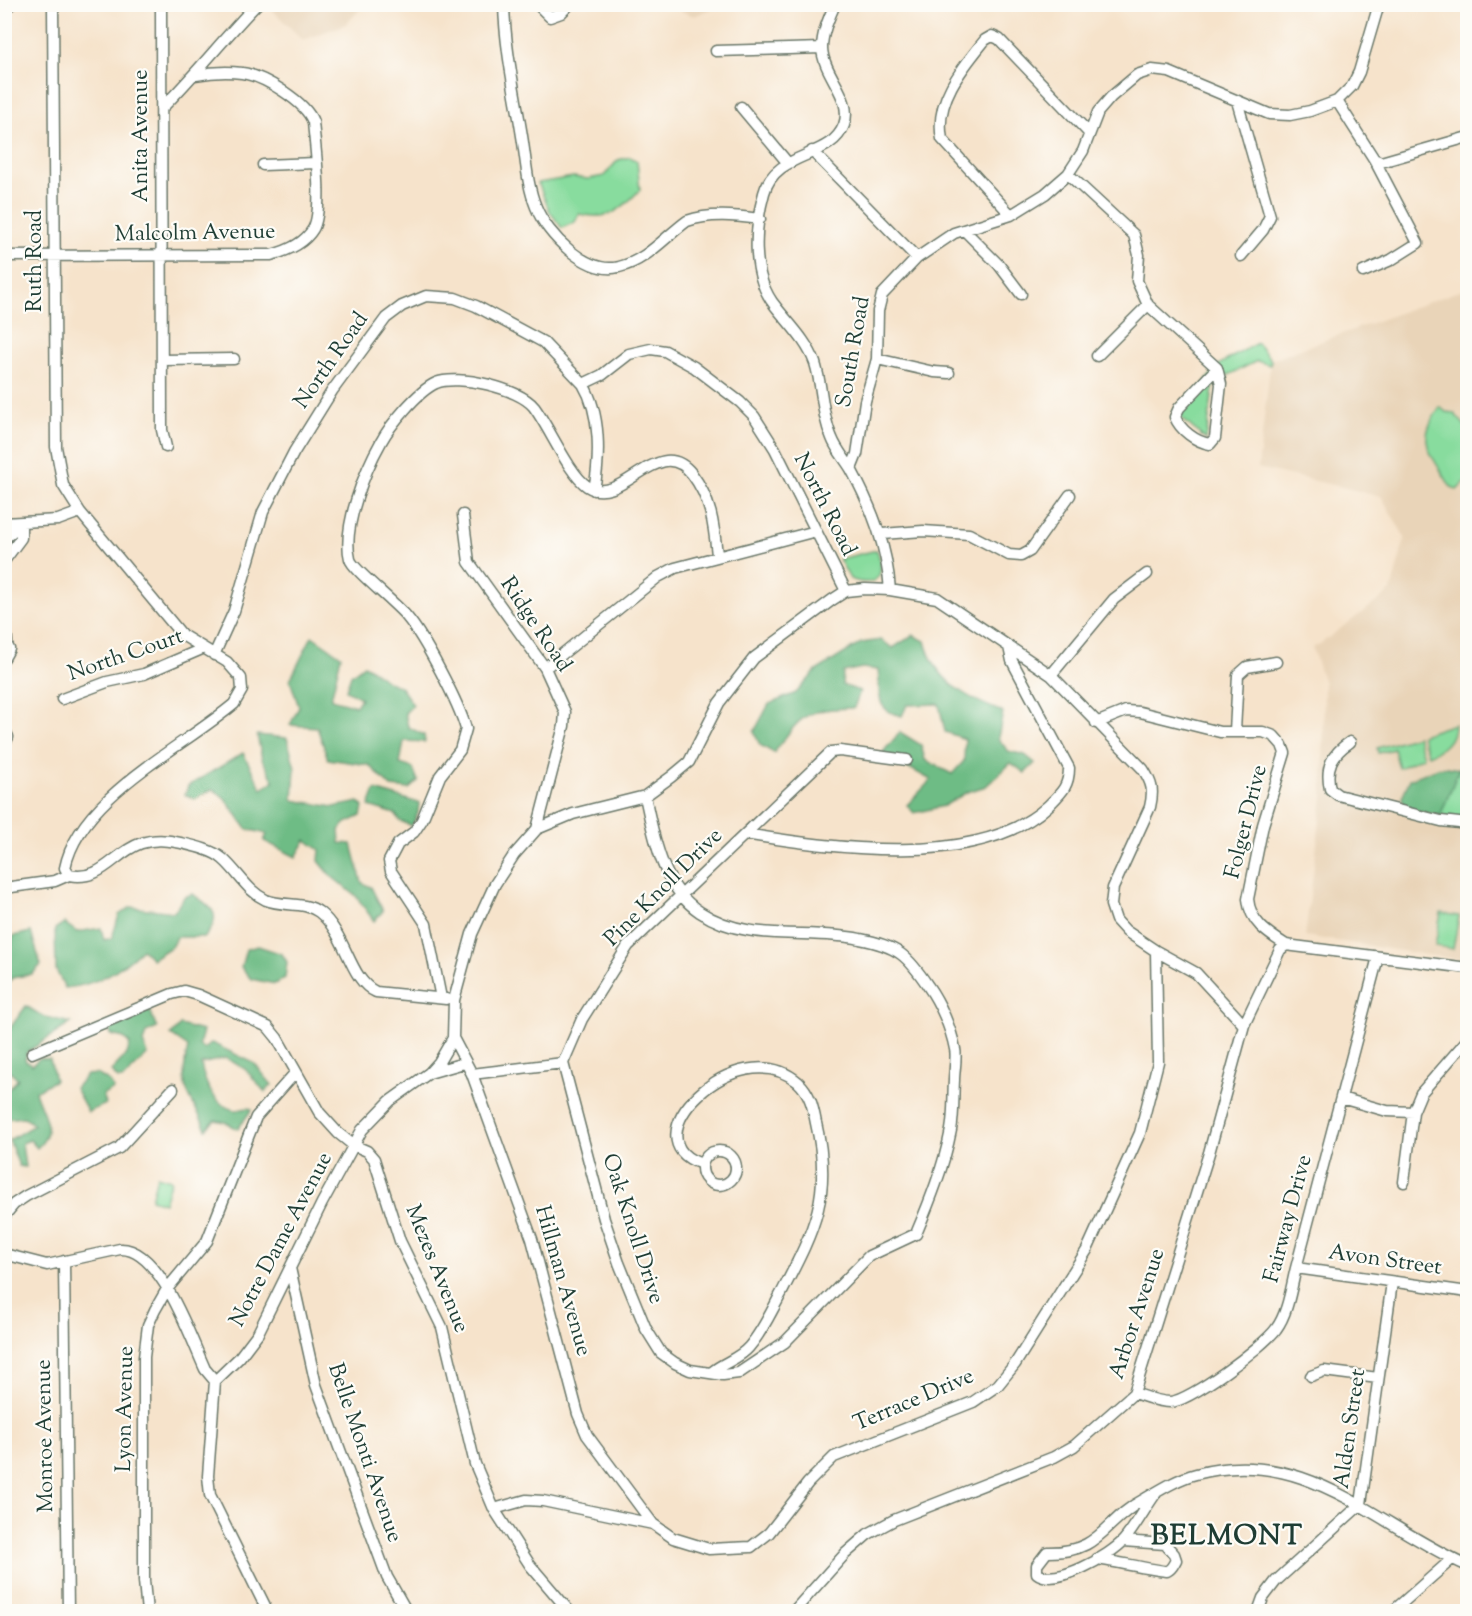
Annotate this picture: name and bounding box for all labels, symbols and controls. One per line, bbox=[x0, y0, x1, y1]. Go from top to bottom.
street label: Anita Avenue bbox=[126, 70, 158, 202]
street label: Ruth Road bbox=[20, 210, 52, 312]
street label: Malcolm Avenue bbox=[114, 217, 276, 251]
street label: South Road bbox=[828, 294, 880, 410]
street label: North Road bbox=[287, 306, 377, 416]
street label: North Road bbox=[784, 448, 864, 562]
street label: Ridge Road bbox=[491, 571, 579, 679]
street label: North Court bbox=[64, 621, 189, 691]
street label: Folger Drive bbox=[1217, 762, 1277, 882]
street label: Pine Knoll Drive bbox=[597, 821, 731, 955]
street label: Notre Dame Avenue bbox=[222, 1147, 342, 1333]
street label: Oak Knoll Drive bbox=[593, 1150, 671, 1308]
street label: Fairway Drive bbox=[1257, 1151, 1321, 1287]
street label: Mezes Avenue bbox=[396, 1200, 476, 1338]
street label: Hillman Avenue bbox=[525, 1202, 599, 1360]
street label: Avon Street bbox=[1326, 1237, 1444, 1285]
street label: Arbor Avenue bbox=[1102, 1244, 1174, 1384]
street label: Lyon Avenue bbox=[109, 1346, 143, 1472]
street label: Monroe Avenue bbox=[29, 1359, 63, 1513]
street label: Belle Monti Avenue bbox=[318, 1359, 410, 1547]
street label: Terrace Drive bbox=[849, 1361, 979, 1441]
street label: Alden Street bbox=[1327, 1367, 1375, 1491]
district label: BELMONT bbox=[1151, 1517, 1303, 1557]

